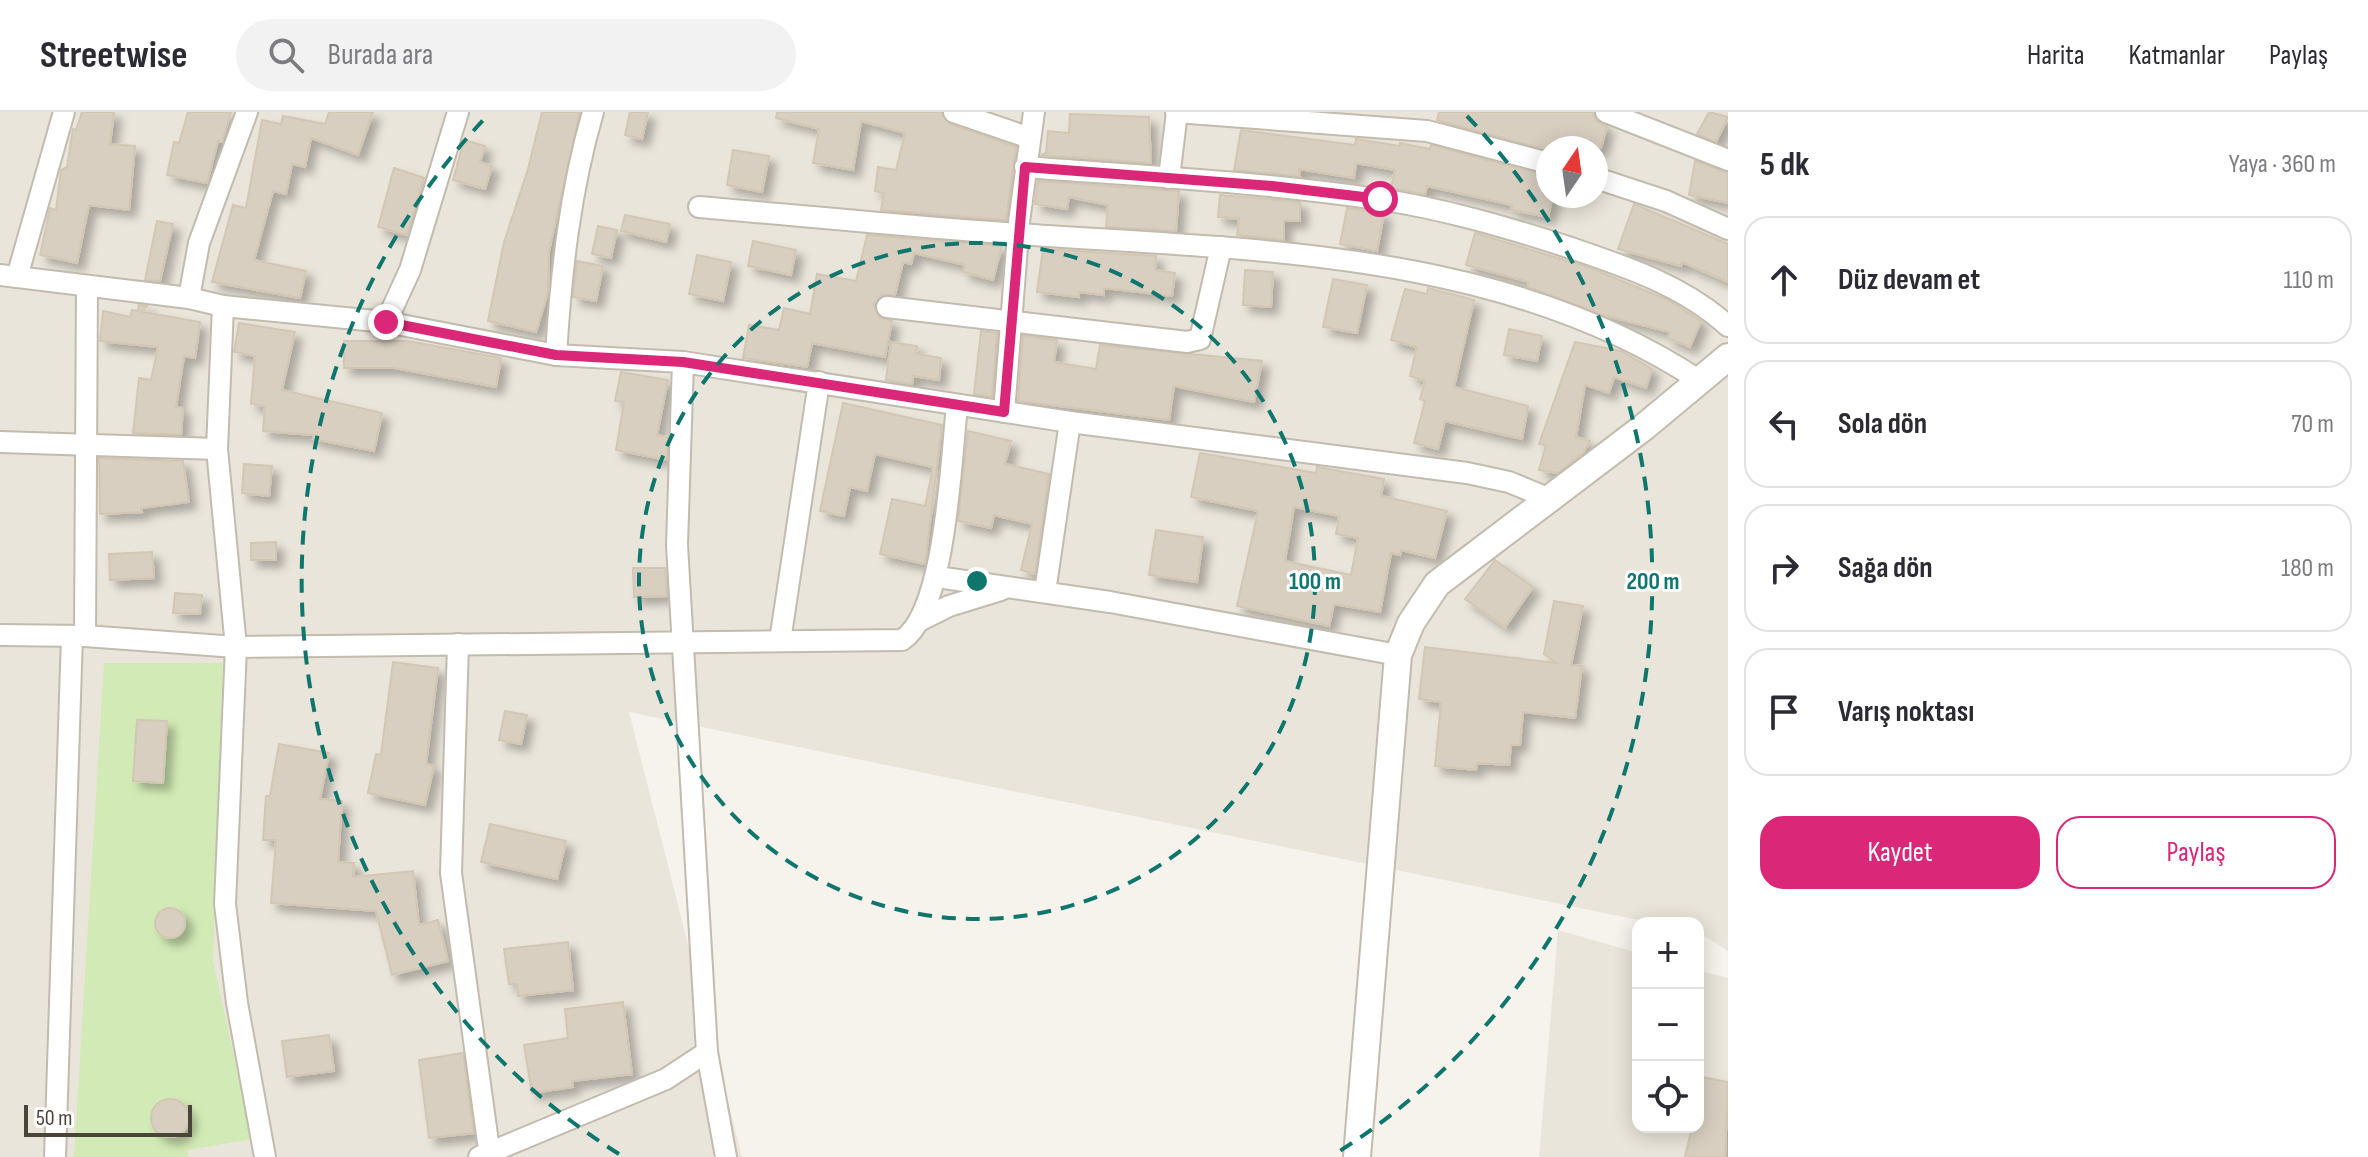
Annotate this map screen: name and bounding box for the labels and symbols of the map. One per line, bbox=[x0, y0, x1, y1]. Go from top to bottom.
north arrow bbox=[1536, 136, 1608, 208]
route start bbox=[1362, 181, 1398, 217]
route end bbox=[368, 304, 404, 340]
centre of rings bbox=[963, 567, 991, 595]
text: 100 m bbox=[1289, 567, 1341, 596]
text: 200 m bbox=[1626, 567, 1680, 596]
scale bar bbox=[24, 1101, 192, 1137]

